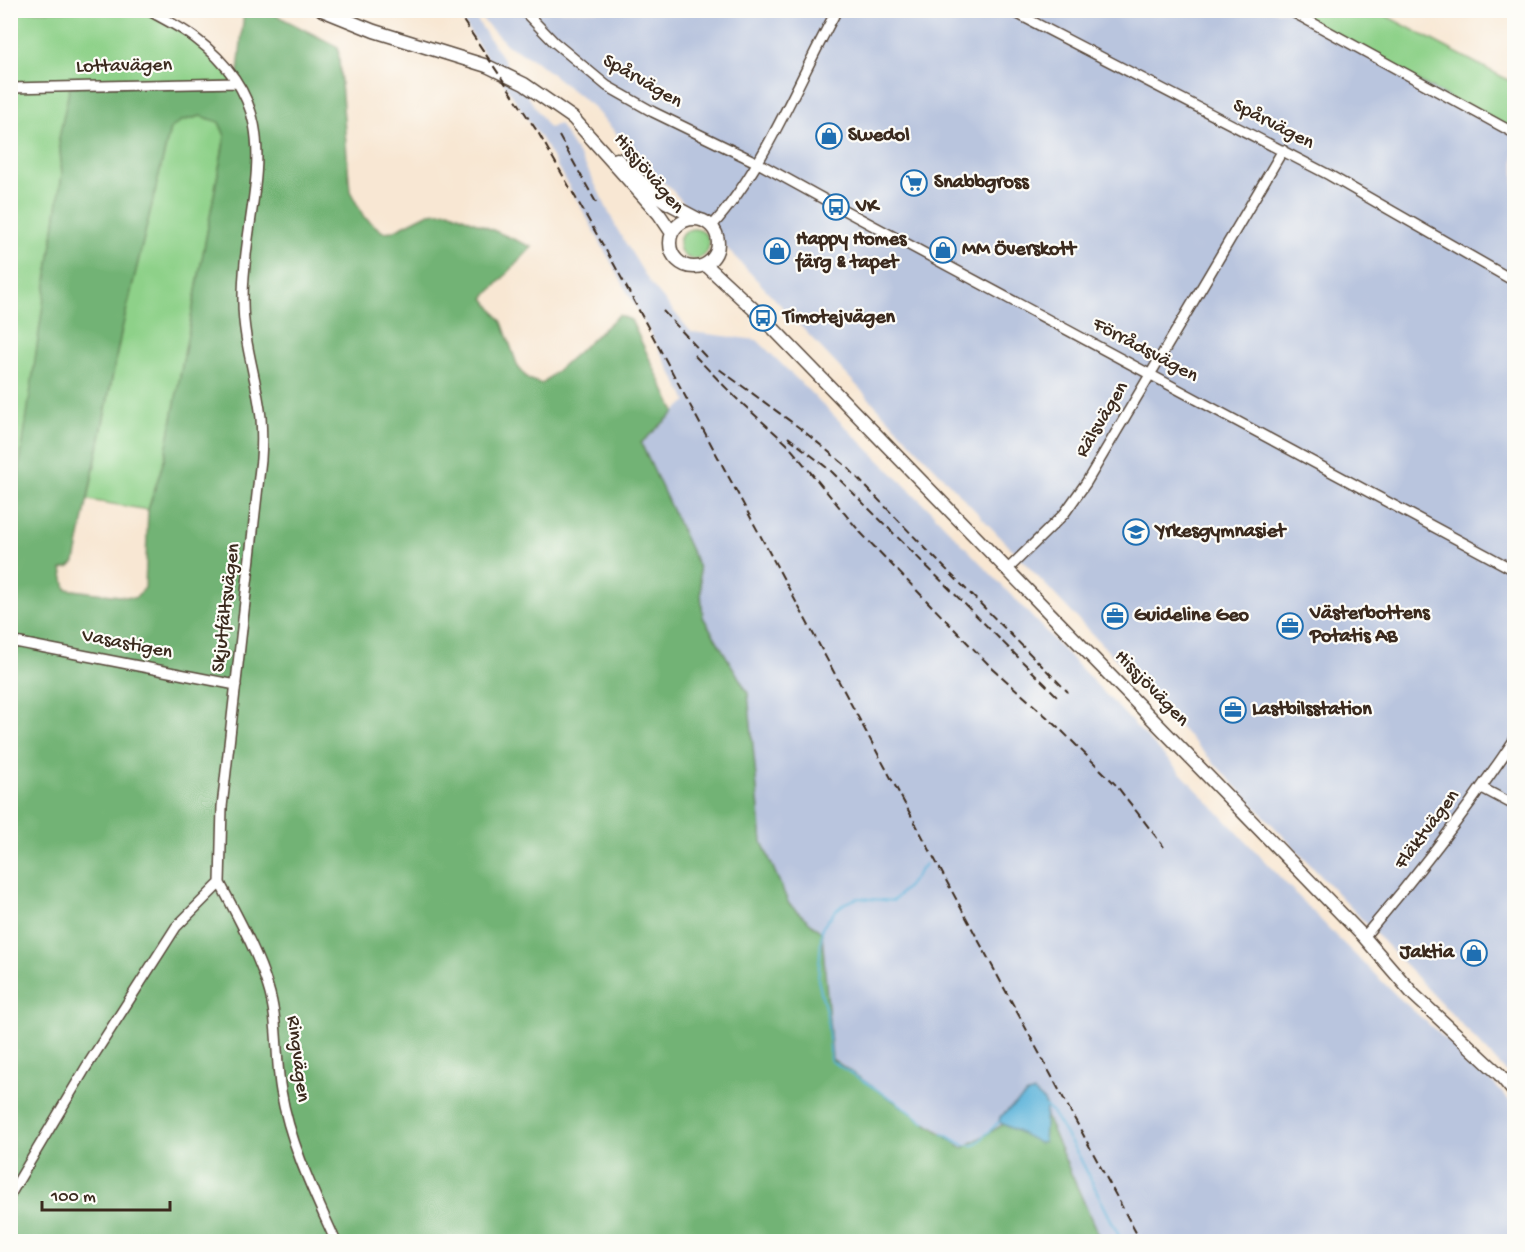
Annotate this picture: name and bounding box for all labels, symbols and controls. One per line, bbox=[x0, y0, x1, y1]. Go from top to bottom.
street label: Spårvägen bbox=[598, 49, 687, 114]
street label: Lottavägen bbox=[76, 55, 173, 79]
street label: Spårvägen bbox=[1228, 94, 1319, 156]
shop icon: Swedol bbox=[814, 121, 844, 151]
place label: Swedol bbox=[848, 125, 910, 148]
street label: Hissjövägen bbox=[608, 129, 689, 219]
supermarket icon: Snabbgross bbox=[899, 168, 929, 198]
place label: Snabbgross bbox=[934, 172, 1030, 195]
bus stop icon: VK bbox=[821, 192, 851, 222]
place label: VK bbox=[855, 196, 881, 219]
place label: Happy Homes färg & tapet bbox=[795, 229, 908, 275]
shop icon: MM Överskott bbox=[928, 235, 958, 265]
shop icon: Happy Homes färg & tapet bbox=[762, 236, 792, 266]
place label: MM Överskott bbox=[962, 239, 1078, 262]
bus stop icon: Timotejvägen bbox=[748, 303, 778, 333]
place label: Timotejvägen bbox=[781, 307, 896, 330]
street label: Förrådsvägen bbox=[1087, 312, 1203, 389]
street label: Rälsvägen bbox=[1071, 377, 1135, 462]
school or university icon: Yrkesgymnasiet bbox=[1121, 517, 1151, 547]
place label: Yrkesgymnasiet bbox=[1154, 521, 1287, 544]
street label: Skjutfältsvägen bbox=[208, 542, 246, 674]
office icon: Guideline Geo bbox=[1100, 601, 1130, 631]
place label: Västerbottens Potatis AB bbox=[1309, 603, 1431, 649]
place label: Guideline Geo bbox=[1134, 605, 1250, 628]
office icon: Västerbottens Potatis AB bbox=[1275, 611, 1305, 641]
street label: Vasastigen bbox=[79, 625, 175, 665]
street label: Hissjövägen bbox=[1109, 646, 1194, 733]
office icon: Lastbilsstation bbox=[1218, 695, 1248, 725]
place label: Lastbilsstation bbox=[1252, 699, 1372, 722]
street label: Fläktvägen bbox=[1390, 785, 1466, 875]
shop icon: Jaktia bbox=[1459, 938, 1489, 968]
place label: Jaktia bbox=[1399, 942, 1455, 965]
street label: Ringvägen bbox=[280, 1015, 314, 1104]
scale bar bbox=[42, 1174, 170, 1212]
text: 100 m bbox=[50, 1187, 96, 1208]

